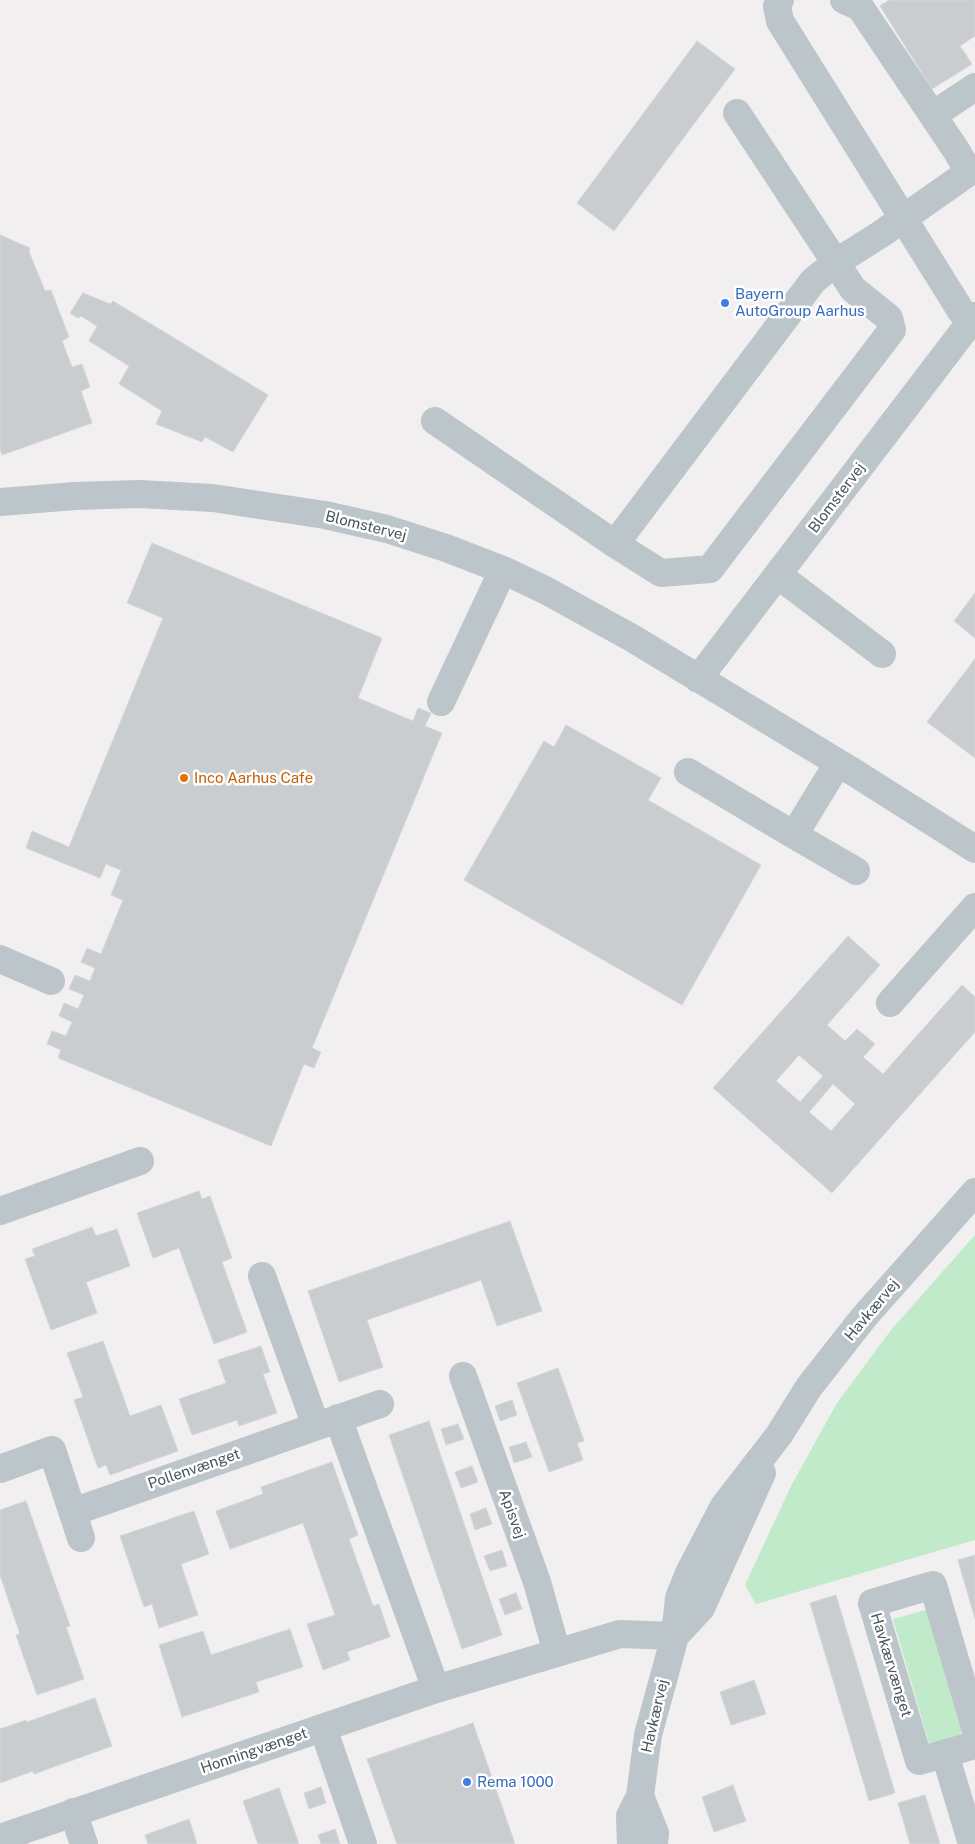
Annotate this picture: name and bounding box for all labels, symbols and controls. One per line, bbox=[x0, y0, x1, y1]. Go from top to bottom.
place label: Bayern AutoGroup Aarhus bbox=[735, 285, 865, 320]
marker: Bayern AutoGroup Aarhus bbox=[719, 297, 731, 309]
street label: Blomstervej bbox=[805, 459, 869, 537]
street label: Blomstervej bbox=[324, 507, 408, 545]
place label: Inco Aarhus Cafe bbox=[194, 769, 313, 787]
marker: Inco Aarhus Cafe bbox=[178, 772, 190, 784]
street label: Havkærvej bbox=[841, 1276, 903, 1344]
street label: Pollenvænget bbox=[146, 1445, 242, 1493]
street label: Apisvej bbox=[495, 1487, 529, 1541]
street label: Havkærvænget bbox=[867, 1611, 915, 1719]
street label: Havkærvej bbox=[638, 1677, 672, 1755]
street label: Honningvænget bbox=[198, 1724, 310, 1778]
place label: Rema 1000 bbox=[477, 1773, 554, 1791]
marker: Rema 1000 bbox=[461, 1776, 473, 1788]

